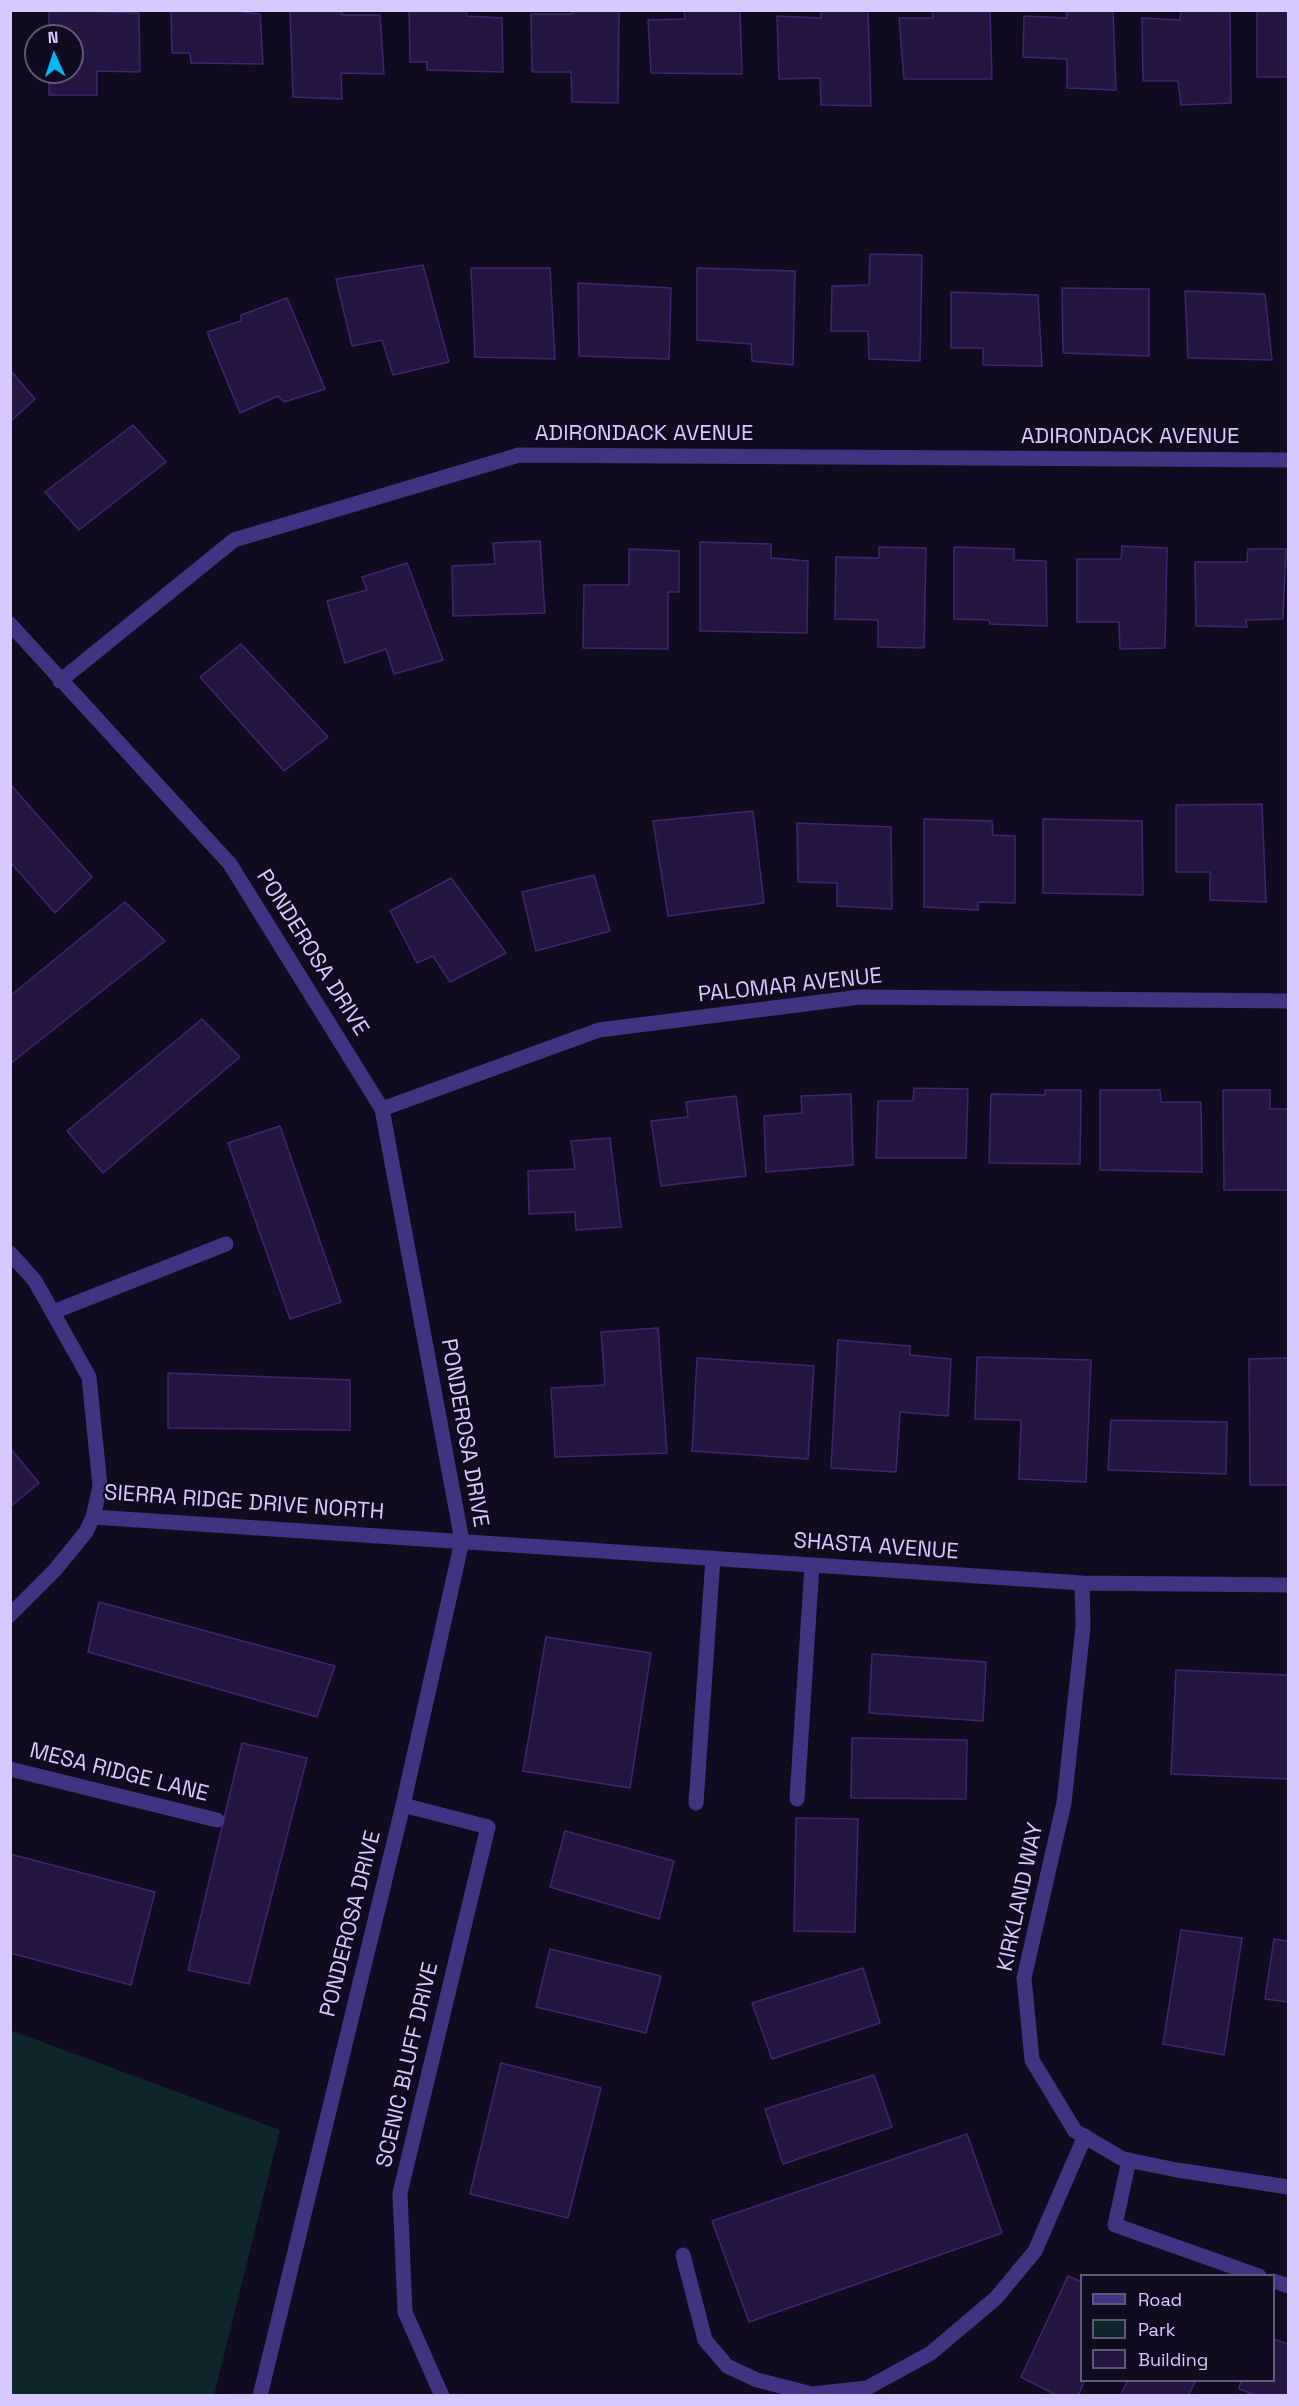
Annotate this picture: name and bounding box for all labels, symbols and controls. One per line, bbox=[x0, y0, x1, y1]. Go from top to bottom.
north arrow bbox=[24, 24, 84, 84]
text: N bbox=[47, 27, 59, 48]
street label: ADIRONDACK AVENUE bbox=[535, 421, 753, 447]
street label: ADIRONDACK AVENUE bbox=[1021, 424, 1239, 450]
street label: PONDEROSA DRIVE bbox=[250, 865, 374, 1041]
street label: PALOMAR AVENUE bbox=[697, 963, 883, 1009]
street label: PONDEROSA DRIVE bbox=[434, 1337, 494, 1529]
street label: SIERRA RIDGE DRIVE NORTH bbox=[103, 1480, 385, 1526]
street label: SHASTA AVENUE bbox=[792, 1528, 960, 1566]
street label: MESA RIDGE LANE bbox=[27, 1738, 211, 1808]
street label: KIRKLAND WAY bbox=[992, 1820, 1050, 1974]
street label: PONDEROSA DRIVE bbox=[315, 1828, 387, 2020]
street label: SCENIC BLUFF DRIVE bbox=[372, 1960, 444, 2170]
legend bbox=[1080, 2274, 1275, 2382]
text: Road bbox=[1138, 2288, 1182, 2311]
text: Park bbox=[1138, 2318, 1175, 2341]
text: Building bbox=[1138, 2348, 1208, 2371]

